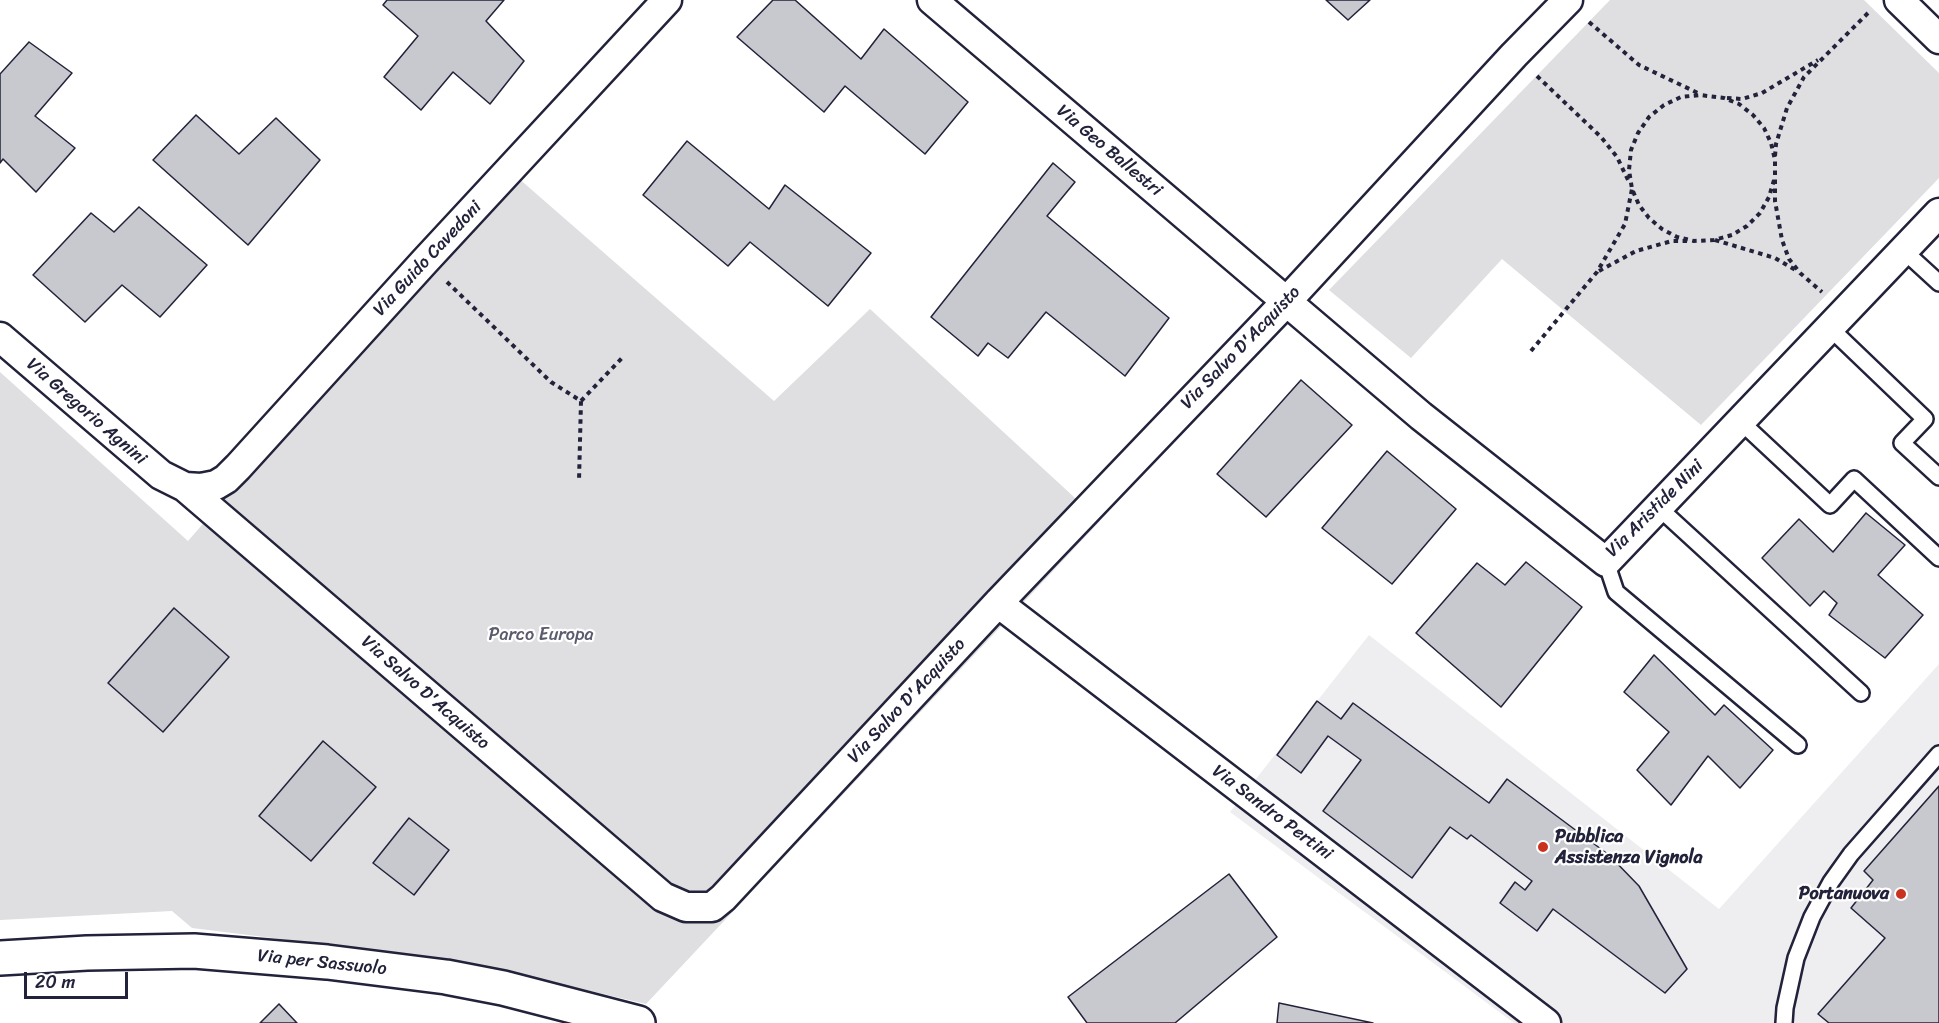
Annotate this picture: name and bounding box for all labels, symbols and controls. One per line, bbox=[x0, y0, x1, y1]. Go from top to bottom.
street label: Via Geo Ballestri bbox=[1052, 101, 1166, 201]
street label: Via Guido Cavedoni bbox=[369, 197, 487, 321]
street label: Via Salvo D'Acquisto bbox=[1177, 282, 1305, 414]
street label: Via Gregorio Agnini bbox=[22, 354, 150, 470]
street label: Via Aristide Nini bbox=[1602, 456, 1708, 562]
park label: Parco Europa bbox=[489, 624, 593, 646]
street label: Via Salvo D'Acquisto bbox=[356, 631, 494, 755]
street label: Via Salvo D'Acquisto bbox=[844, 634, 970, 768]
street label: Via Sandro Pertini bbox=[1208, 761, 1336, 865]
place label: Pubblica Assistenza Vignola bbox=[1555, 826, 1703, 868]
marker: Pubblica Assistenza Vignola bbox=[1536, 840, 1550, 854]
place label: Portanuova bbox=[1799, 883, 1889, 905]
marker: Portanuova bbox=[1894, 887, 1908, 901]
street label: Via per Sassuolo bbox=[256, 945, 388, 981]
scale bar bbox=[27, 960, 130, 998]
text: 20 m bbox=[35, 966, 75, 998]

